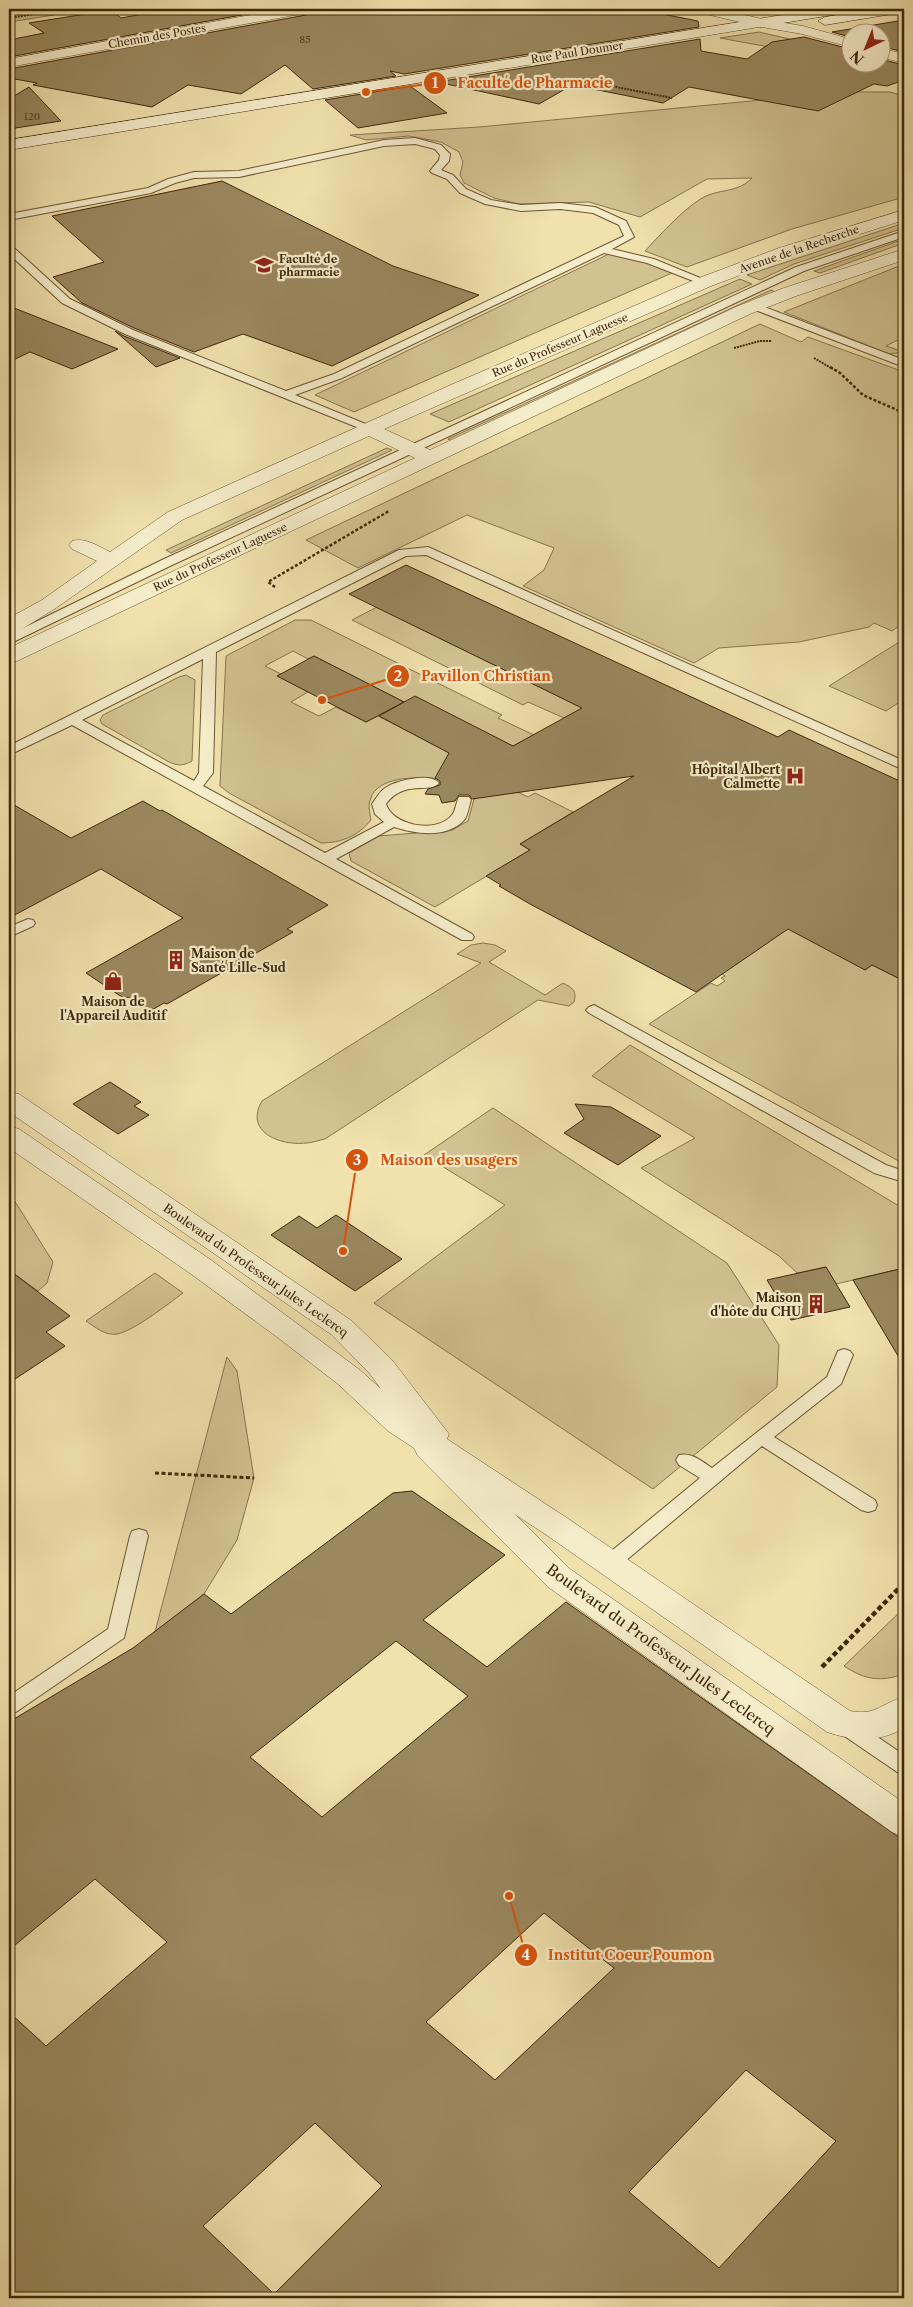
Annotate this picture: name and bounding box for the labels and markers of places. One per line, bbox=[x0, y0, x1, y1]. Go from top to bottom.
callout: Faculté de Pharmacie bbox=[422, 69, 622, 98]
place label: Faculté de pharmacie bbox=[279, 252, 340, 279]
school or university icon: Faculté de pharmacie bbox=[253, 254, 275, 276]
callout: Pavillon Christian bbox=[386, 662, 561, 691]
place label: Hôpital Albert Calmette bbox=[692, 762, 780, 791]
hospital icon: Hôpital Albert Calmette bbox=[784, 765, 806, 787]
place label: Maison de Santé Lille-Sud bbox=[191, 946, 286, 975]
building icon: Maison de Santé Lille-Sud bbox=[165, 949, 187, 971]
shop icon: Maison de l'Appareil Auditif bbox=[102, 970, 124, 992]
place label: Maison de l'Appareil Auditif bbox=[60, 994, 168, 1023]
callout: Maison des usagers bbox=[345, 1145, 528, 1174]
place label: Maison d'hôte du CHU bbox=[710, 1290, 802, 1319]
building icon: Maison d'hôte du CHU bbox=[805, 1293, 827, 1315]
callout: Institut Coeur Poumon bbox=[513, 1940, 723, 1969]

